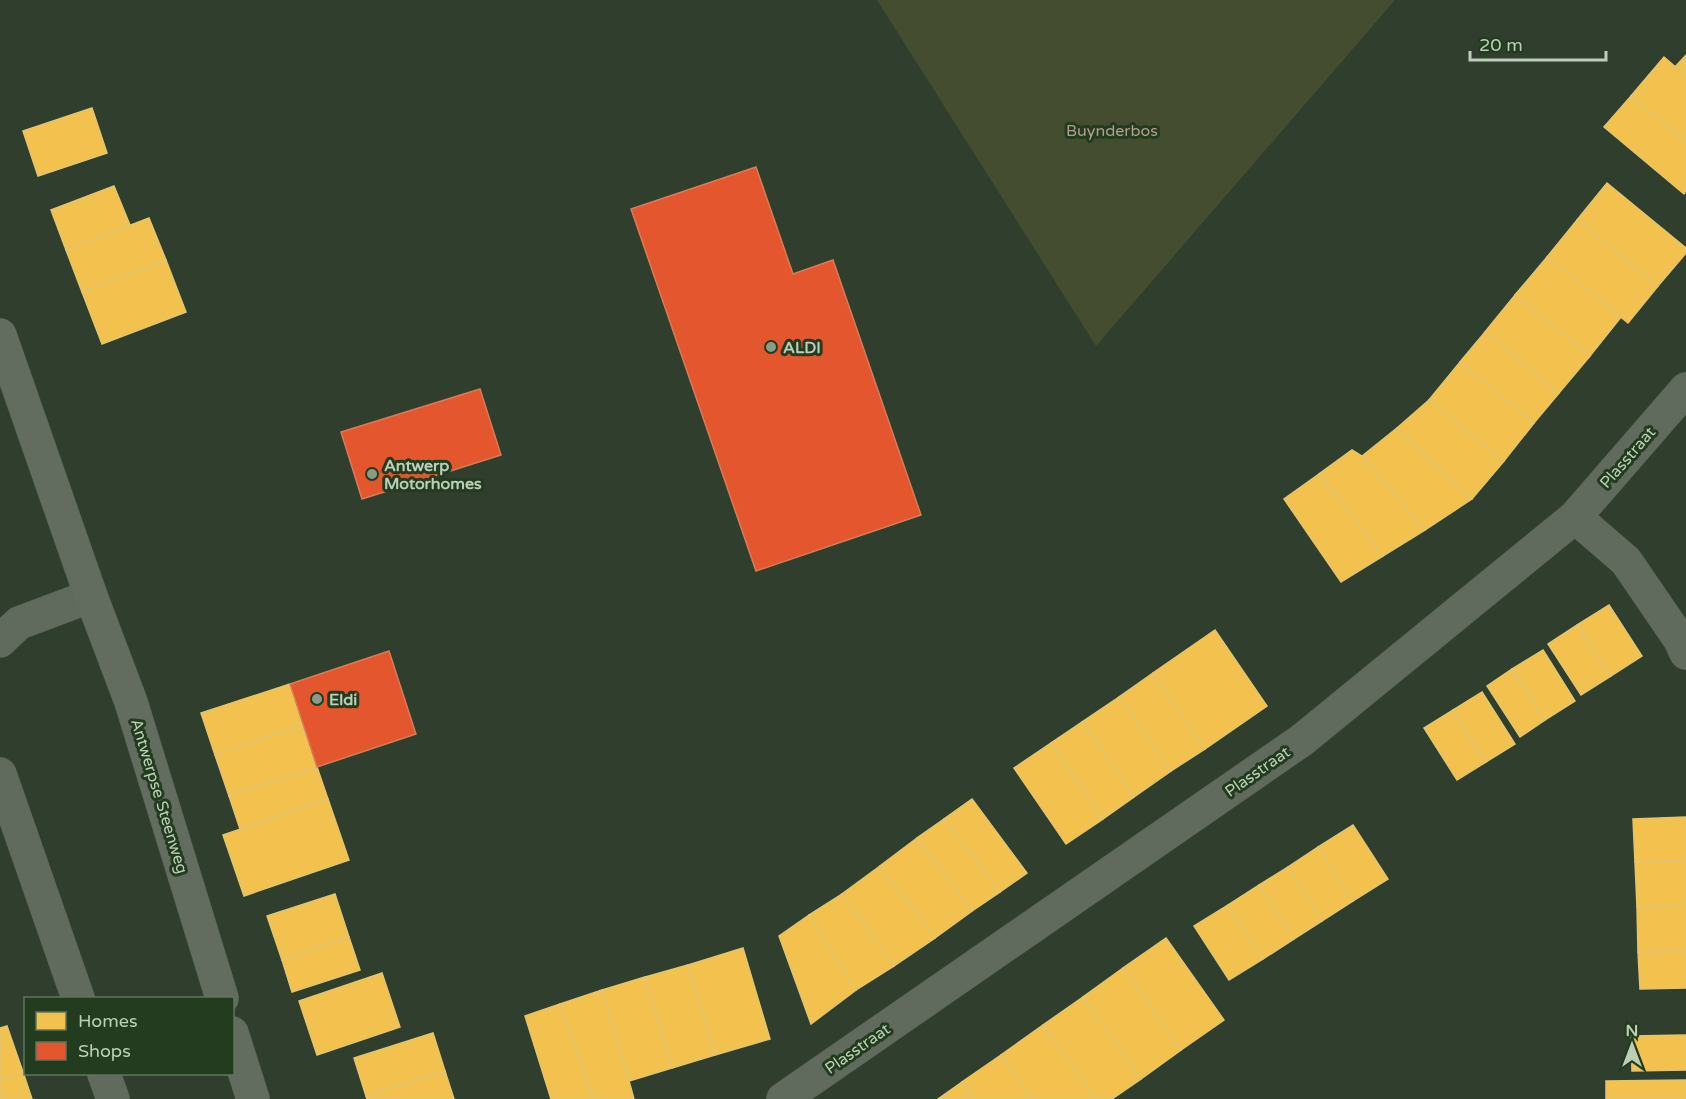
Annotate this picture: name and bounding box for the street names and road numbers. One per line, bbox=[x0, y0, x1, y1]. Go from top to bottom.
street label: Plasstraat bbox=[1596, 423, 1660, 493]
street label: Antwerpse Steenweg bbox=[126, 716, 192, 876]
street label: Plasstraat bbox=[1221, 742, 1294, 802]
street label: Plasstraat bbox=[821, 1019, 894, 1079]

